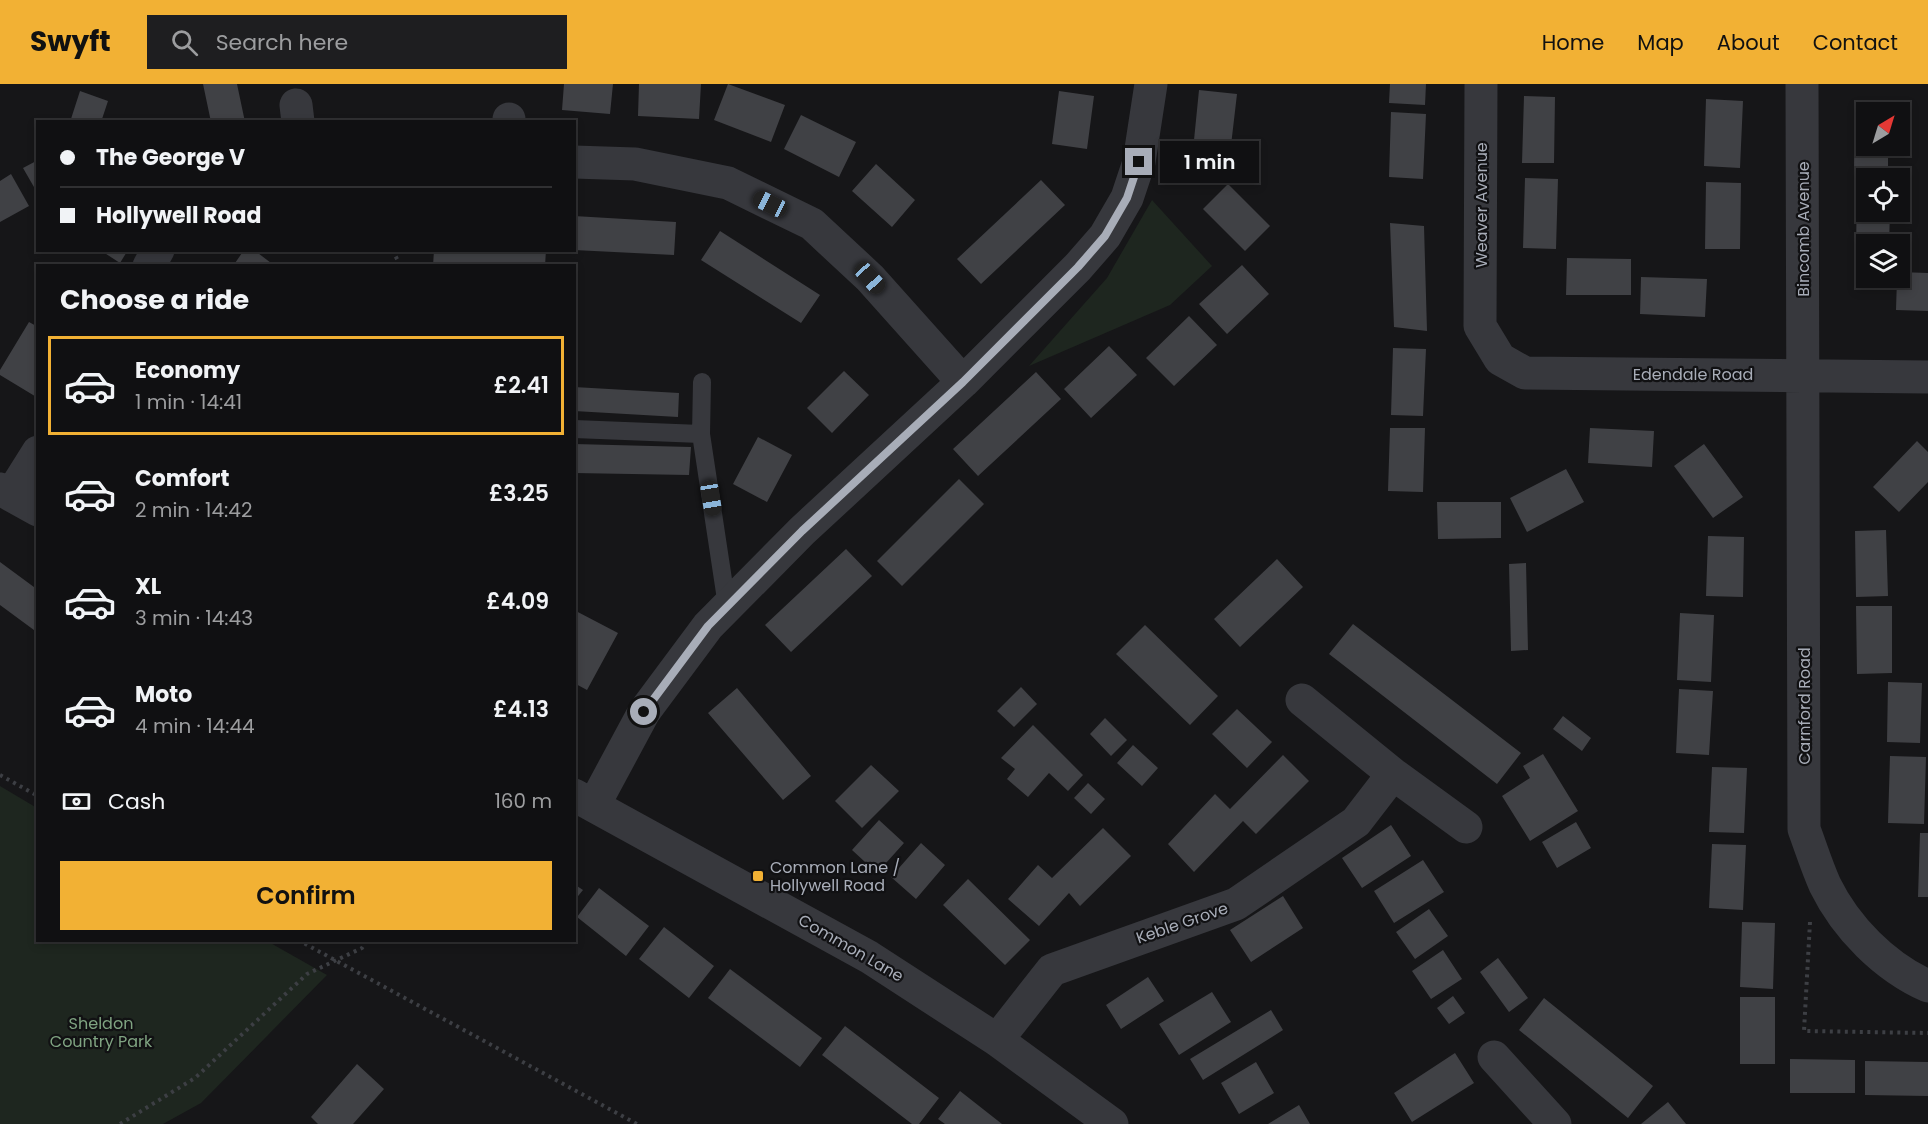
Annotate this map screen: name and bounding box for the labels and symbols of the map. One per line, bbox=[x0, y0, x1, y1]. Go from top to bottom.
north arrow bbox=[1856, 102, 1910, 156]
callout: 1 min bbox=[1160, 141, 1259, 183]
street label: Weaver Avenue bbox=[1470, 142, 1493, 268]
route end bbox=[1125, 148, 1152, 175]
street label: Bincomb Avenue bbox=[1792, 161, 1815, 297]
car bbox=[750, 188, 790, 220]
car bbox=[851, 259, 889, 297]
street label: Edendale Road bbox=[1633, 363, 1753, 386]
car bbox=[699, 479, 723, 517]
street label: Carnford Road bbox=[1793, 647, 1816, 765]
route start bbox=[630, 698, 657, 725]
place label: Common Lane / Hollywell Road bbox=[770, 856, 900, 897]
marker: Common Lane / Hollywell Road bbox=[751, 869, 765, 883]
street label: Keble Grove bbox=[1133, 896, 1231, 950]
street label: Common Lane bbox=[794, 908, 908, 988]
park label: Sheldon Country Park bbox=[50, 1012, 153, 1053]

